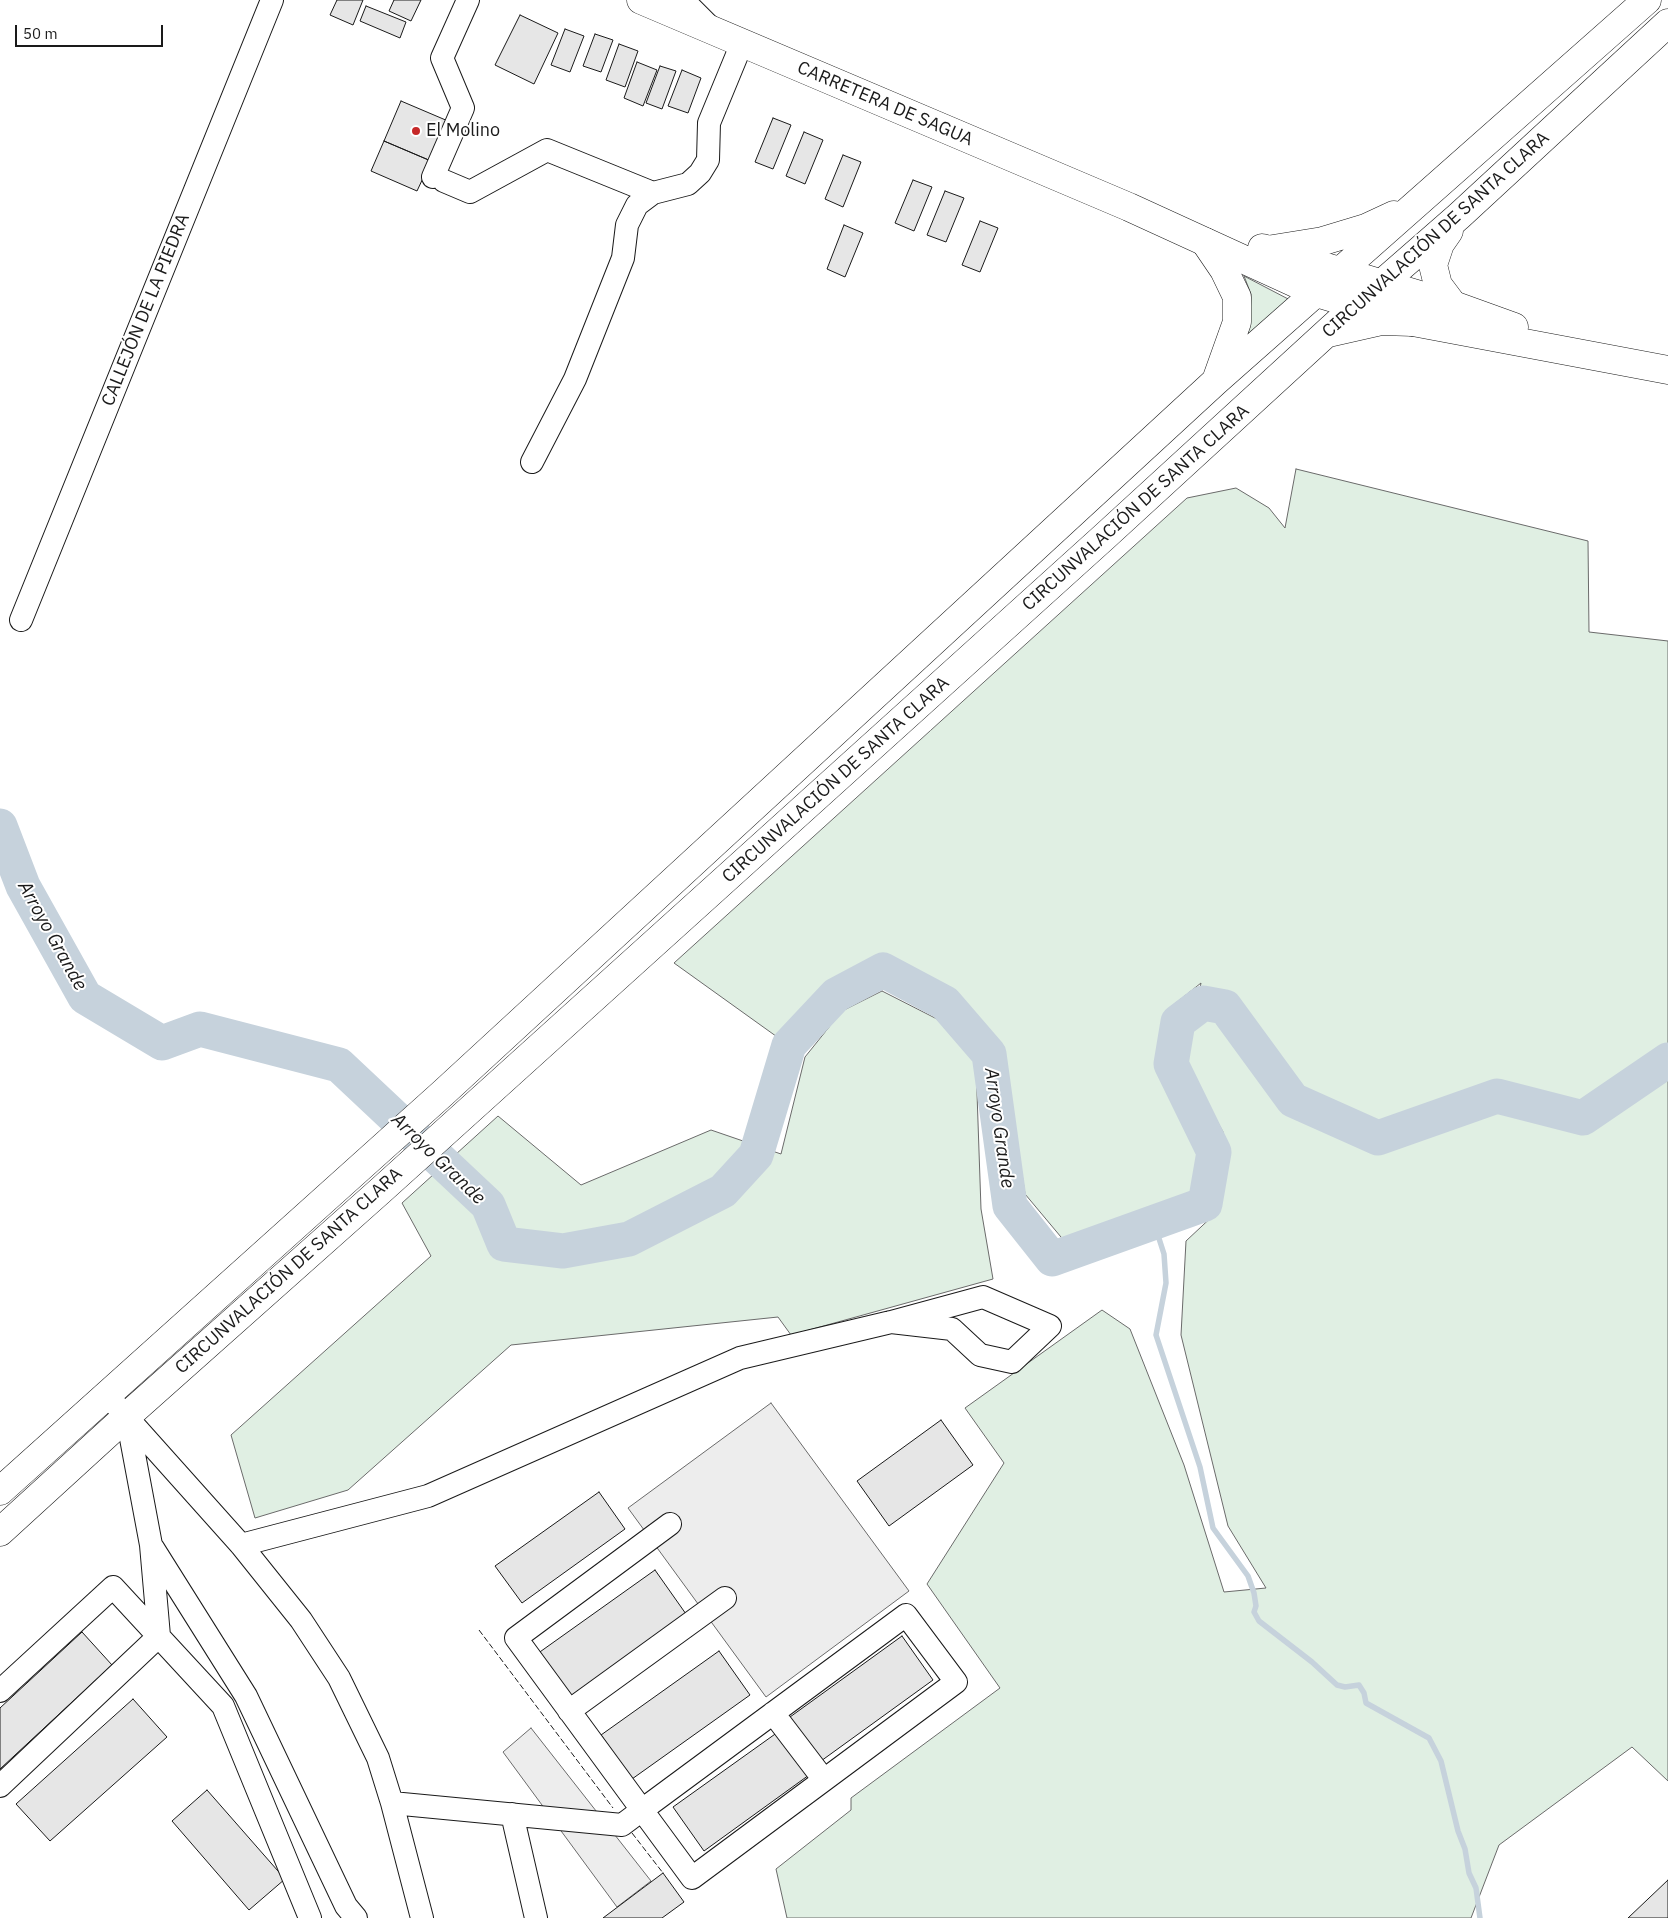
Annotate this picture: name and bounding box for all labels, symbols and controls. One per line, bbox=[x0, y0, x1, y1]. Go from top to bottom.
scale bar bbox=[18, 15, 165, 47]
text: 50 m bbox=[23, 24, 58, 43]
street label: CARRETERA DE SAGUA bbox=[794, 57, 976, 151]
place label: El Molino bbox=[426, 120, 500, 142]
marker: El Molino bbox=[410, 125, 422, 137]
street label: CIRCUNVALACIÓN DE SANTA CLARA bbox=[1318, 127, 1554, 343]
street label: CALLEJÓN DE LA PIEDRA bbox=[97, 211, 195, 409]
street label: CIRCUNVALACIÓN DE SANTA CLARA bbox=[1018, 400, 1254, 616]
street label: CIRCUNVALACIÓN DE SANTA CLARA bbox=[718, 672, 954, 888]
water label: Arroyo Grande bbox=[13, 877, 91, 995]
water label: Arroyo Grande bbox=[979, 1066, 1019, 1190]
water label: Arroyo Grande bbox=[386, 1109, 490, 1209]
street label: CIRCUNVALACIÓN DE SANTA CLARA bbox=[171, 1163, 407, 1379]

